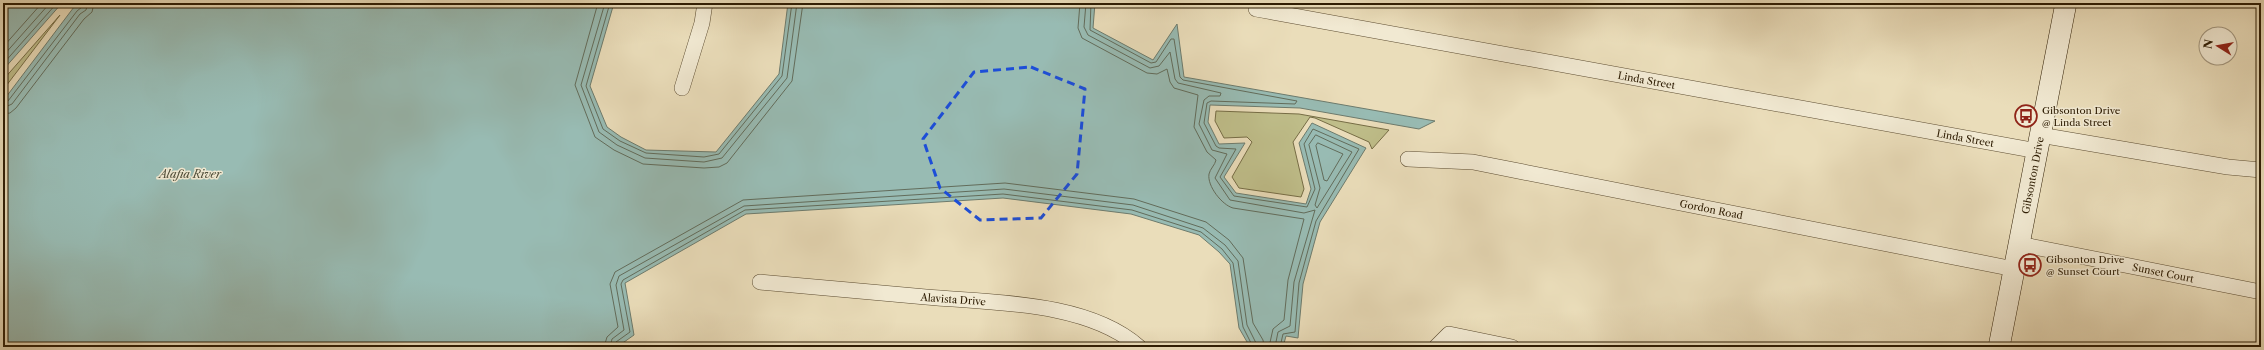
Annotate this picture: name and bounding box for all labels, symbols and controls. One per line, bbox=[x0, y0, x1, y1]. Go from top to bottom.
north arrow bbox=[2198, 26, 2238, 66]
text: N bbox=[2200, 38, 2216, 50]
street label: Linda Street bbox=[1617, 69, 1677, 92]
bus stop icon: Gibsonton Drive @ Linda Street bbox=[2013, 103, 2039, 129]
place label: Gibsonton Drive @ Linda Street bbox=[2042, 104, 2121, 129]
street label: Linda Street bbox=[1935, 127, 1996, 150]
street label: Gibsonton Drive bbox=[2019, 135, 2047, 215]
water label: Alafia River bbox=[157, 167, 222, 181]
street label: Gordon Road bbox=[1678, 197, 1744, 222]
bus stop icon: Gibsonton Drive @ Sunset Court bbox=[2017, 252, 2043, 278]
place label: Gibsonton Drive @ Sunset Court bbox=[2046, 253, 2125, 278]
street label: Sunset Court bbox=[2131, 261, 2195, 286]
street label: Alavista Drive bbox=[919, 290, 987, 308]

